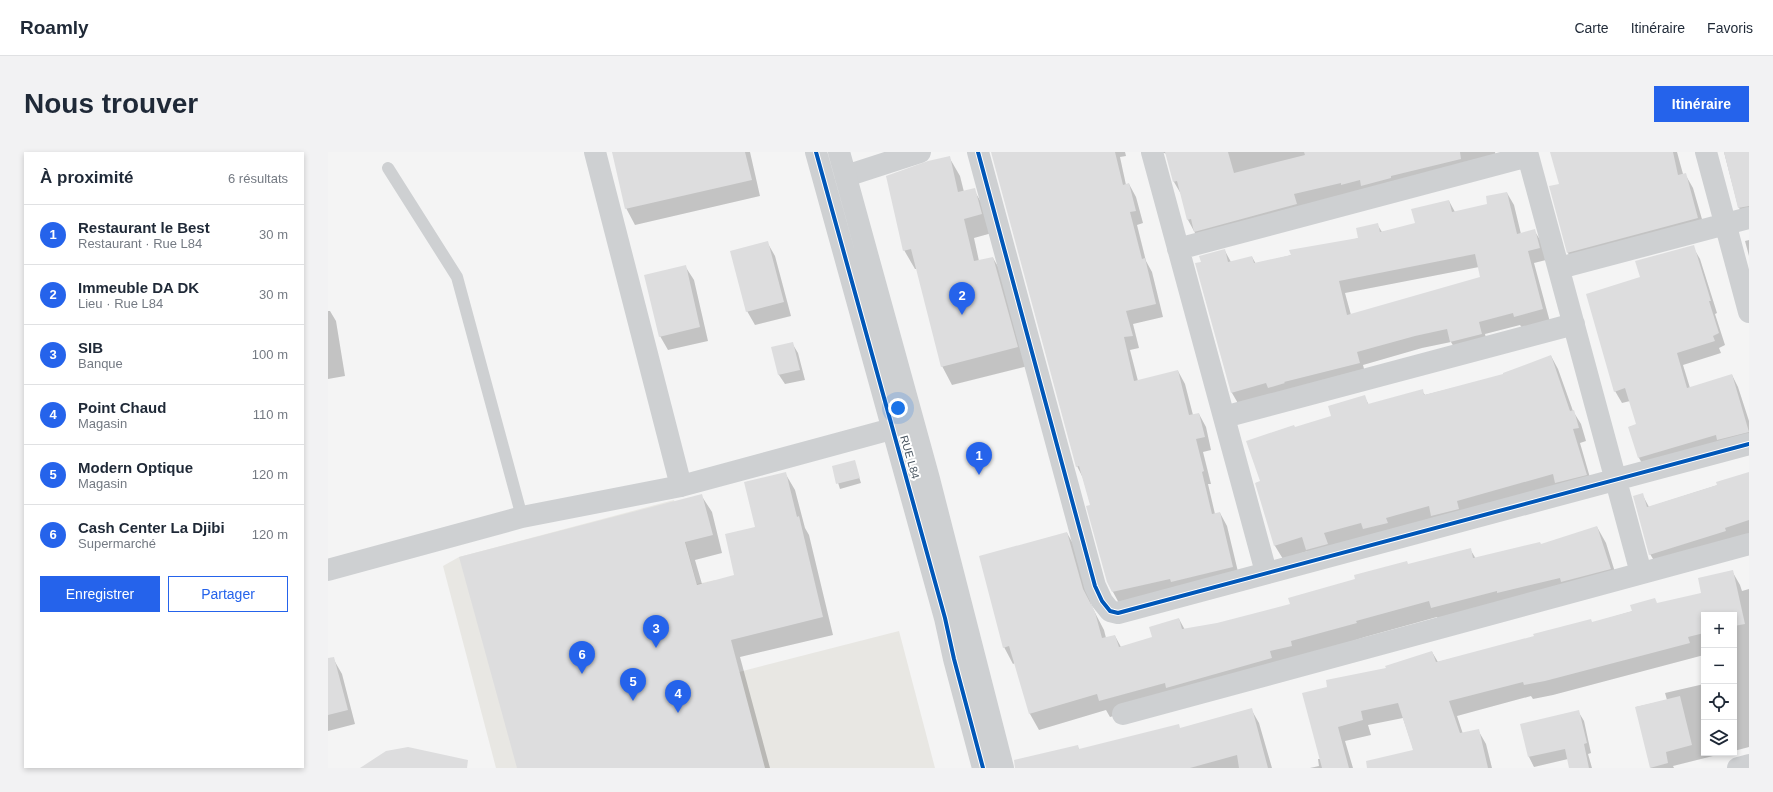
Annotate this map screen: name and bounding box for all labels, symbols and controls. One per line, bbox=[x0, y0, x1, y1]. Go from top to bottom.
text: Roamly bbox=[20, 17, 89, 38]
text: Carte bbox=[1574, 20, 1609, 36]
text: Itinéraire bbox=[1631, 20, 1685, 36]
text: Favoris bbox=[1707, 20, 1753, 36]
button: Itinéraire bbox=[1654, 86, 1749, 122]
text: Nous trouver bbox=[24, 88, 198, 119]
text: À proximité bbox=[40, 168, 134, 187]
text: 6 résultats bbox=[228, 171, 288, 186]
text: Restaurant le Best bbox=[78, 219, 210, 236]
text: 1 bbox=[49, 227, 57, 242]
text: 30 m bbox=[259, 227, 288, 242]
text: Restaurant · Rue L84 bbox=[78, 236, 202, 251]
text: Immeuble DA DK bbox=[78, 279, 199, 296]
pin: 2 bbox=[949, 282, 975, 315]
text: 2 bbox=[49, 287, 57, 302]
text: 30 m bbox=[259, 287, 288, 302]
text: Lieu · Rue L84 bbox=[78, 296, 163, 311]
text: SIB bbox=[78, 339, 103, 356]
text: 3 bbox=[49, 347, 57, 362]
text: 100 m bbox=[252, 347, 288, 362]
text: Banque bbox=[78, 356, 123, 371]
your location bbox=[888, 398, 908, 418]
text: Point Chaud bbox=[78, 399, 166, 416]
text: 4 bbox=[49, 407, 57, 422]
text: 110 m bbox=[253, 407, 288, 422]
text: Magasin bbox=[78, 416, 127, 431]
street label: RUE L84 bbox=[898, 434, 922, 480]
pin: 1 bbox=[966, 442, 992, 475]
text: Modern Optique bbox=[78, 459, 193, 476]
text: 5 bbox=[49, 467, 57, 482]
text: 120 m bbox=[252, 467, 288, 482]
text: Magasin bbox=[78, 476, 127, 491]
text: Cash Center La Djibi bbox=[78, 519, 225, 536]
text: 6 bbox=[49, 527, 57, 542]
text: 120 m bbox=[252, 527, 288, 542]
text: Supermarché bbox=[78, 536, 156, 551]
button: Enregistrer bbox=[40, 576, 160, 612]
button: Partager bbox=[168, 576, 288, 612]
map controls bbox=[1701, 612, 1737, 756]
button: + bbox=[1701, 612, 1737, 648]
pin: 3 bbox=[643, 615, 669, 648]
pin: 6 bbox=[569, 641, 595, 674]
button: − bbox=[1701, 648, 1737, 684]
pin: 5 bbox=[620, 668, 646, 701]
pin: 4 bbox=[665, 680, 691, 713]
button: locate bbox=[1701, 684, 1737, 720]
button: layers bbox=[1701, 720, 1737, 756]

